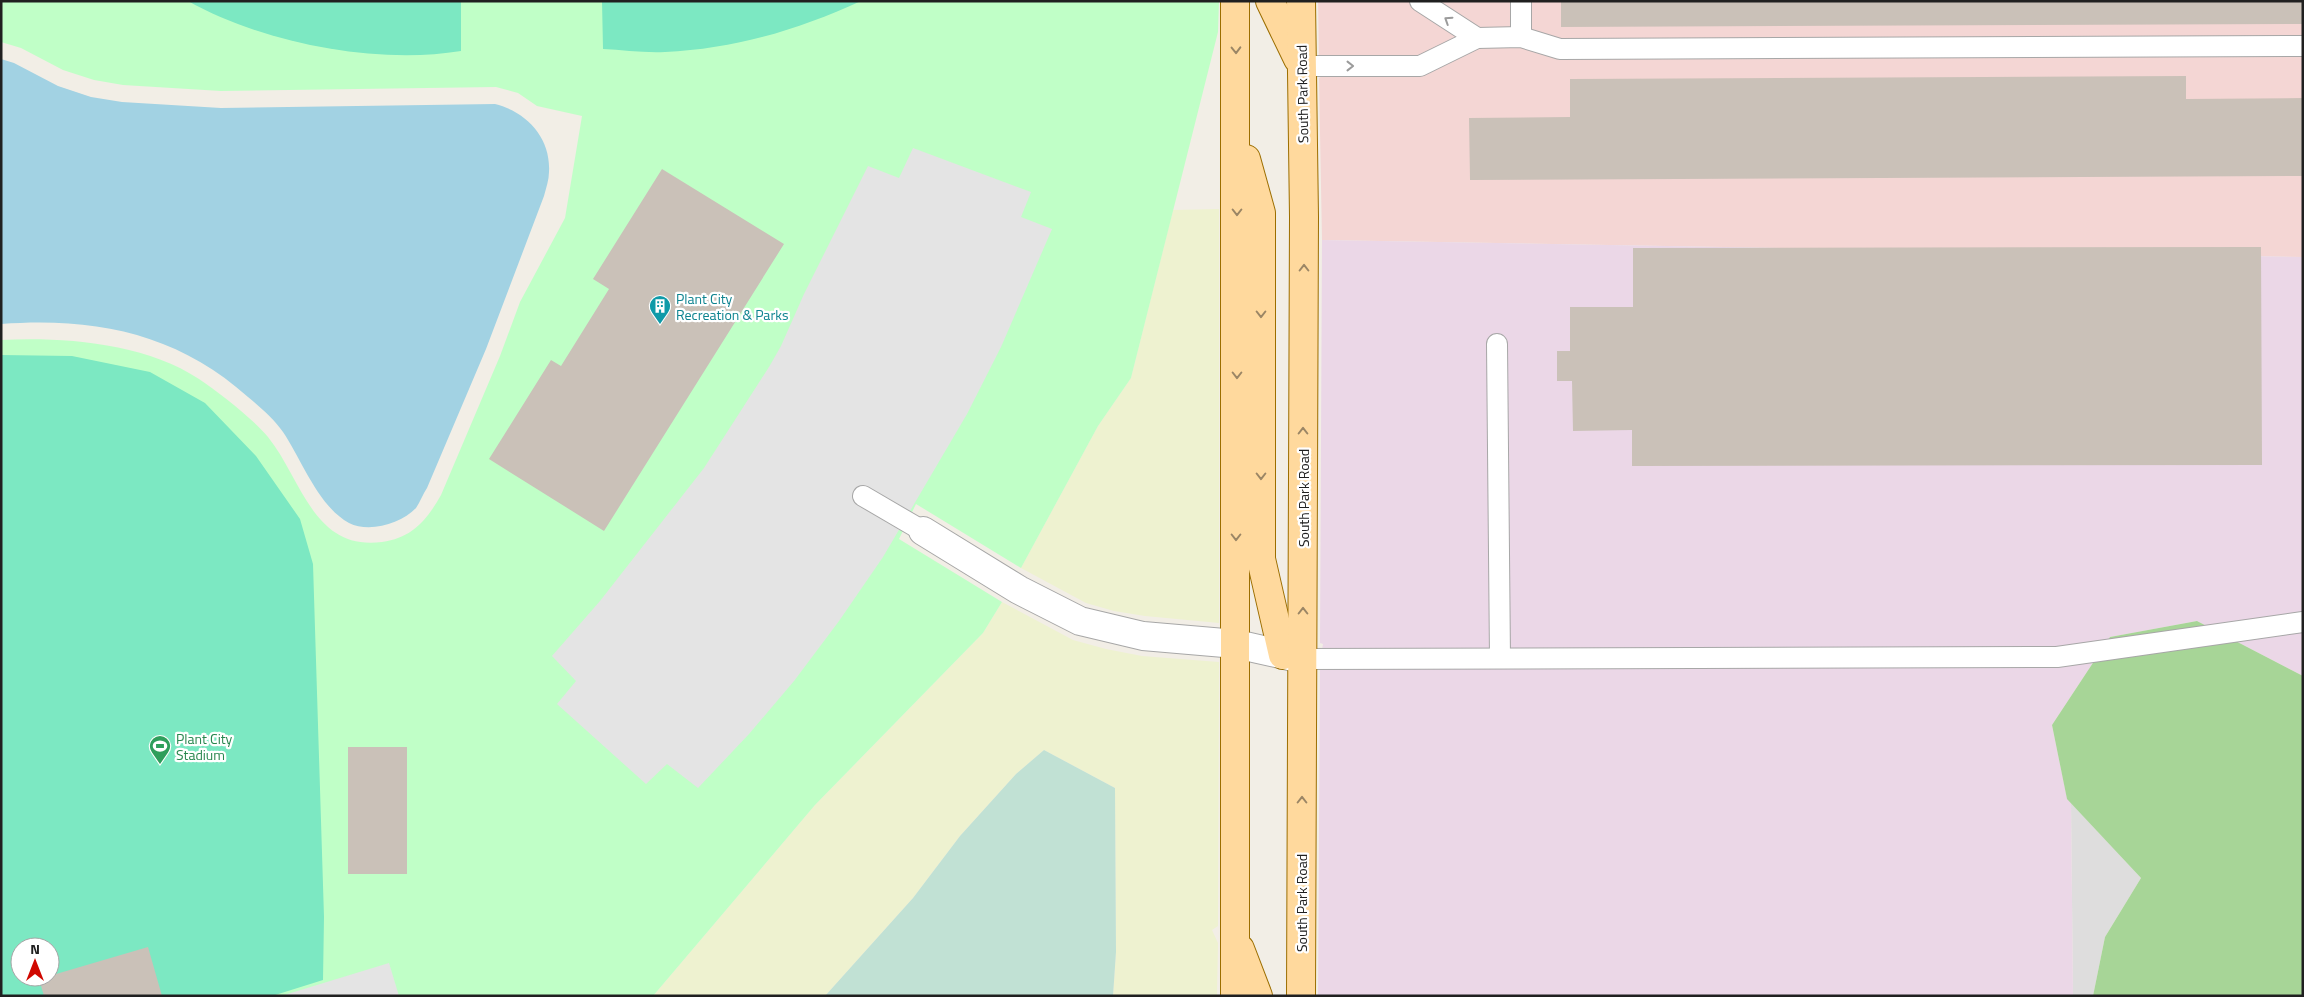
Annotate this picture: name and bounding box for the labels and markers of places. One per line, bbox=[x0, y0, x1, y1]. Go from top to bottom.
place label: Plant City Recreation & Parks bbox=[676, 288, 788, 325]
building icon: Plant City Recreation & Parks bbox=[648, 294, 672, 325]
place label: Plant City Stadium bbox=[176, 728, 233, 765]
sports icon: Plant City Stadium bbox=[148, 734, 172, 765]

